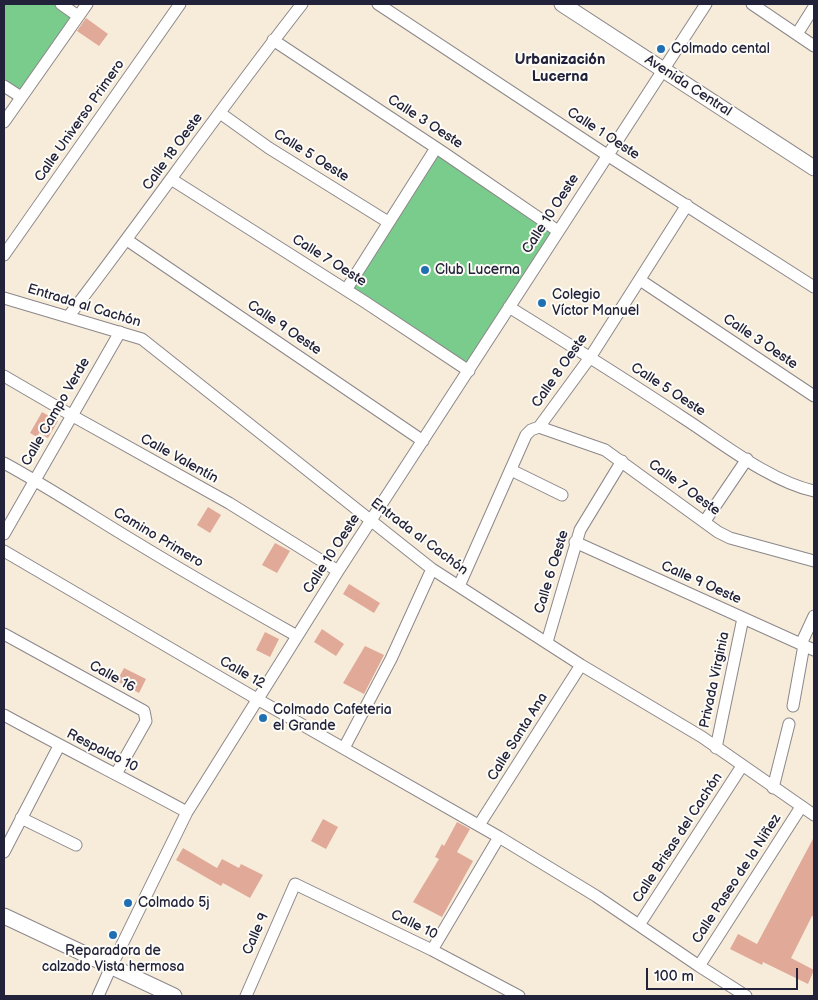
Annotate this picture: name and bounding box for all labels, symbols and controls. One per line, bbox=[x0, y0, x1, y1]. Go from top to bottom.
place label: Colmado cental bbox=[671, 41, 770, 57]
marker: Colmado cental bbox=[655, 43, 667, 55]
district label: Urbanización Lucerna bbox=[515, 51, 605, 86]
street label: Avenida Central bbox=[641, 52, 735, 120]
street label: Calle Universo Primero bbox=[31, 57, 129, 185]
street label: Calle 3 Oeste bbox=[384, 91, 466, 153]
street label: Calle 1 Oeste bbox=[564, 104, 642, 164]
street label: Calle 18 Oeste bbox=[139, 110, 207, 194]
street label: Calle 5 Oeste bbox=[270, 126, 352, 186]
street label: Calle 10 Oeste bbox=[519, 171, 583, 257]
street label: Calle 7 Oeste bbox=[289, 231, 369, 291]
place label: Club Lucerna bbox=[435, 262, 520, 278]
marker: Club Lucerna bbox=[419, 264, 431, 276]
street label: Entrada al Cachón bbox=[25, 281, 143, 331]
place label: Colegio Víctor Manuel bbox=[552, 287, 639, 320]
street label: Calle 9 Oeste bbox=[244, 297, 324, 359]
marker: Colegio Víctor Manuel bbox=[536, 297, 548, 309]
street label: Calle 3 Oeste bbox=[719, 311, 801, 373]
street label: Calle 8 Oeste bbox=[528, 331, 592, 411]
street label: Calle Campo Verde bbox=[18, 355, 94, 469]
street label: Calle 5 Oeste bbox=[627, 360, 709, 420]
street label: Calle Valentín bbox=[137, 431, 221, 487]
street label: Calle 7 Oeste bbox=[645, 456, 723, 520]
street label: Entrada al Cachón bbox=[367, 495, 471, 579]
street label: Camino Primero bbox=[110, 505, 206, 571]
street label: Calle 10 Oeste bbox=[300, 511, 364, 597]
street label: Calle 6 Oeste bbox=[531, 528, 573, 616]
street label: Calle 9 Oeste bbox=[658, 558, 744, 608]
street label: Privada Virginia bbox=[697, 630, 733, 730]
street label: Calle 12 bbox=[216, 653, 268, 693]
street label: Calle 16 bbox=[86, 658, 138, 696]
street label: Calle Santa Ana bbox=[484, 690, 552, 784]
place label: Colmado Cafeteria el Grande bbox=[273, 702, 392, 734]
marker: Colmado Cafeteria el Grande bbox=[257, 712, 269, 724]
street label: Respaldo 10 bbox=[64, 726, 140, 776]
street label: Calle Brisas del Cachón bbox=[630, 770, 726, 906]
street label: Calle Paseo de la Niñez bbox=[689, 811, 785, 947]
place label: Colmado 5j bbox=[138, 895, 210, 911]
marker: Colmado 5j bbox=[122, 897, 134, 909]
street label: Calle 10 bbox=[388, 907, 440, 943]
street label: Calle 9 bbox=[239, 910, 273, 958]
marker: Reparadora de calzado Vista hermosa bbox=[107, 929, 119, 941]
place label: Reparadora de calzado Vista hermosa bbox=[42, 943, 184, 976]
scale bar bbox=[648, 958, 800, 990]
text: 100 m bbox=[654, 967, 694, 986]

